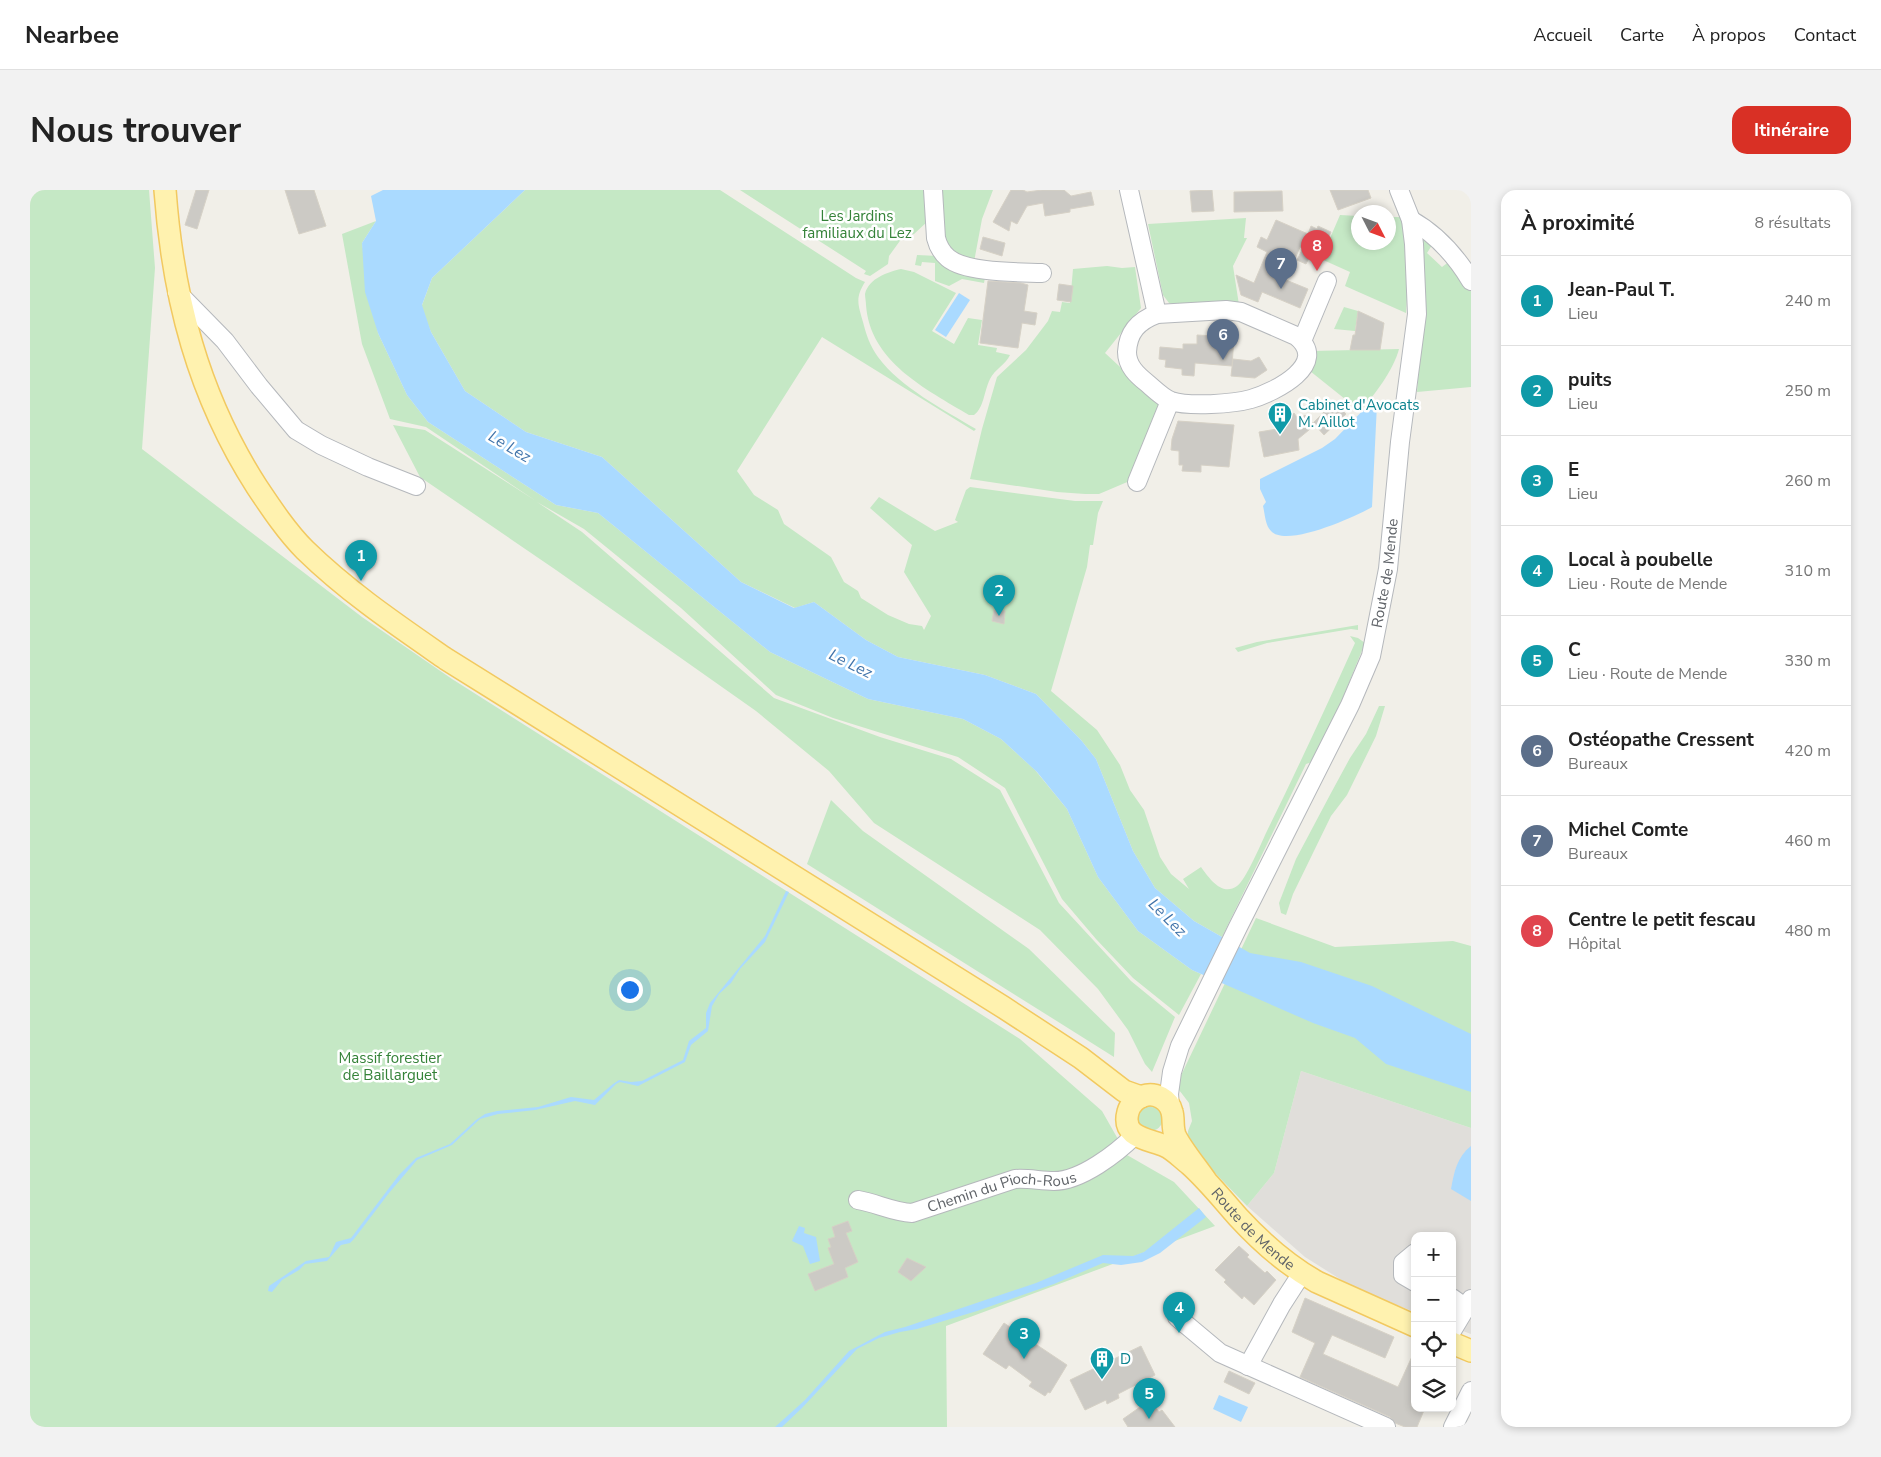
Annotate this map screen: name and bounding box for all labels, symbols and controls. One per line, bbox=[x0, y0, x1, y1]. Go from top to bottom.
text: Nearbee bbox=[25, 19, 119, 51]
text: Accueil bbox=[1533, 23, 1592, 47]
text: Carte bbox=[1620, 23, 1664, 47]
text: À propos bbox=[1692, 23, 1766, 47]
text: Contact bbox=[1794, 23, 1856, 47]
button: Itinéraire bbox=[1732, 106, 1851, 154]
text: Nous trouver bbox=[30, 107, 241, 154]
north arrow bbox=[1351, 205, 1396, 250]
park label: Les Jardins familiaux du Lez bbox=[802, 206, 912, 243]
text: À proximité bbox=[1521, 209, 1635, 237]
text: 8 résultats bbox=[1755, 212, 1831, 234]
pin: 8 bbox=[1301, 230, 1333, 271]
pin: 7 bbox=[1265, 248, 1297, 289]
text: Jean-Paul T. bbox=[1568, 277, 1675, 303]
text: 1 bbox=[1532, 290, 1542, 312]
text: 240 m bbox=[1784, 290, 1831, 312]
text: Lieu bbox=[1568, 303, 1598, 325]
pin: 6 bbox=[1207, 319, 1239, 360]
text: puits bbox=[1568, 367, 1612, 393]
text: 2 bbox=[1532, 380, 1542, 402]
text: 250 m bbox=[1784, 380, 1831, 402]
text: Lieu bbox=[1568, 393, 1598, 415]
place label: Cabinet d'Avocats M. Aillot bbox=[1298, 395, 1419, 432]
building icon: Cabinet d'Avocats M. Aillot bbox=[1267, 401, 1293, 435]
water label: Le Lez bbox=[484, 426, 535, 468]
text: E bbox=[1568, 457, 1579, 483]
text: 3 bbox=[1532, 470, 1542, 492]
text: 260 m bbox=[1784, 470, 1831, 492]
text: Lieu bbox=[1568, 483, 1598, 505]
street label: Route de Mende bbox=[1367, 518, 1403, 629]
pin: 1 bbox=[345, 540, 377, 581]
text: Local à poubelle bbox=[1568, 547, 1713, 573]
text: 4 bbox=[1532, 560, 1542, 582]
text: 310 m bbox=[1784, 560, 1831, 582]
text: Lieu · Route de Mende bbox=[1568, 573, 1727, 595]
pin: 2 bbox=[983, 575, 1015, 616]
text: C bbox=[1568, 637, 1581, 663]
water label: Le Lez bbox=[825, 644, 876, 684]
text: 5 bbox=[1532, 650, 1542, 672]
text: 330 m bbox=[1784, 650, 1831, 672]
text: Lieu · Route de Mende bbox=[1568, 663, 1727, 685]
text: Ostéopathe Cressent bbox=[1568, 727, 1754, 753]
text: 6 bbox=[1532, 740, 1542, 762]
text: 420 m bbox=[1784, 740, 1831, 762]
text: Bureaux bbox=[1568, 753, 1628, 775]
text: Michel Comte bbox=[1568, 817, 1688, 843]
text: 7 bbox=[1532, 830, 1542, 852]
text: 460 m bbox=[1784, 830, 1831, 852]
text: Bureaux bbox=[1568, 843, 1628, 865]
water label: Le Lez bbox=[1143, 894, 1192, 942]
text: Centre le petit fescau bbox=[1568, 907, 1756, 933]
text: 8 bbox=[1532, 920, 1542, 942]
text: 480 m bbox=[1784, 920, 1831, 942]
text: Hôpital bbox=[1568, 933, 1621, 955]
your location bbox=[617, 977, 643, 1003]
park label: Massif forestier de Baillarguet bbox=[338, 1048, 442, 1085]
street label: Chemin du Pioch-Rous bbox=[925, 1167, 1079, 1217]
street label: Route de Mende bbox=[1207, 1183, 1299, 1275]
map controls bbox=[1411, 1232, 1456, 1412]
button: + bbox=[1411, 1232, 1456, 1277]
button: − bbox=[1411, 1277, 1456, 1322]
pin: 4 bbox=[1163, 1292, 1195, 1333]
pin: 3 bbox=[1008, 1318, 1040, 1359]
button: locate bbox=[1411, 1322, 1456, 1367]
building icon: D bbox=[1089, 1346, 1115, 1380]
place label: D bbox=[1120, 1349, 1131, 1369]
button: layers bbox=[1411, 1367, 1456, 1412]
pin: 5 bbox=[1133, 1378, 1165, 1419]

